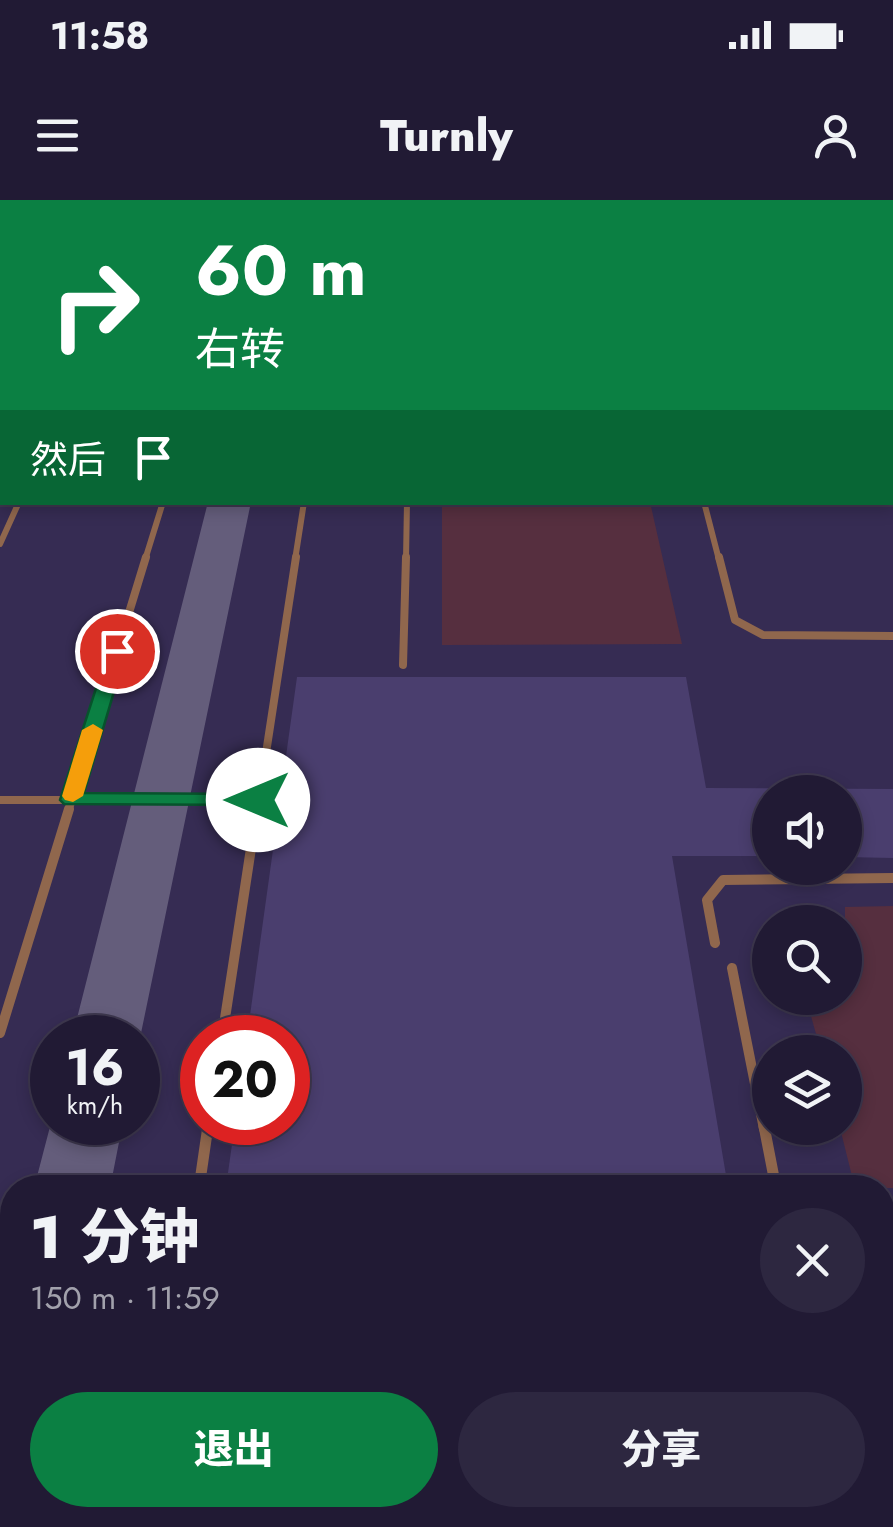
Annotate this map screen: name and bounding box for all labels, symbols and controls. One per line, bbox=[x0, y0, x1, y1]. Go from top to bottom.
text: 11:58 bbox=[50, 8, 149, 63]
text: Turnly bbox=[380, 103, 513, 168]
icon: menu bbox=[30, 108, 85, 163]
icon: person bbox=[808, 108, 863, 163]
text: 60 m bbox=[195, 220, 367, 321]
icon: right bbox=[30, 240, 160, 370]
text: 右转 bbox=[195, 317, 285, 382]
icon: arrive bbox=[126, 430, 181, 485]
text: 然后 bbox=[30, 432, 106, 487]
pin bbox=[75, 609, 160, 694]
icon: arrive bbox=[90, 624, 145, 679]
position arrow bbox=[206, 748, 310, 852]
map controls bbox=[752, 775, 862, 1145]
button: sound bbox=[752, 775, 862, 885]
button: search bbox=[752, 905, 862, 1015]
speed limit sign: 20 bbox=[180, 1015, 310, 1145]
text: 16 bbox=[66, 1031, 124, 1104]
button: layers bbox=[752, 1035, 862, 1145]
text: km/h bbox=[67, 1087, 123, 1123]
text: 1 分钟 bbox=[30, 1194, 200, 1281]
button: close bbox=[760, 1208, 865, 1313]
text: 150 m · 11:59 bbox=[30, 1275, 220, 1321]
button: 退出 bbox=[30, 1392, 438, 1507]
button: 分享 bbox=[458, 1392, 865, 1507]

